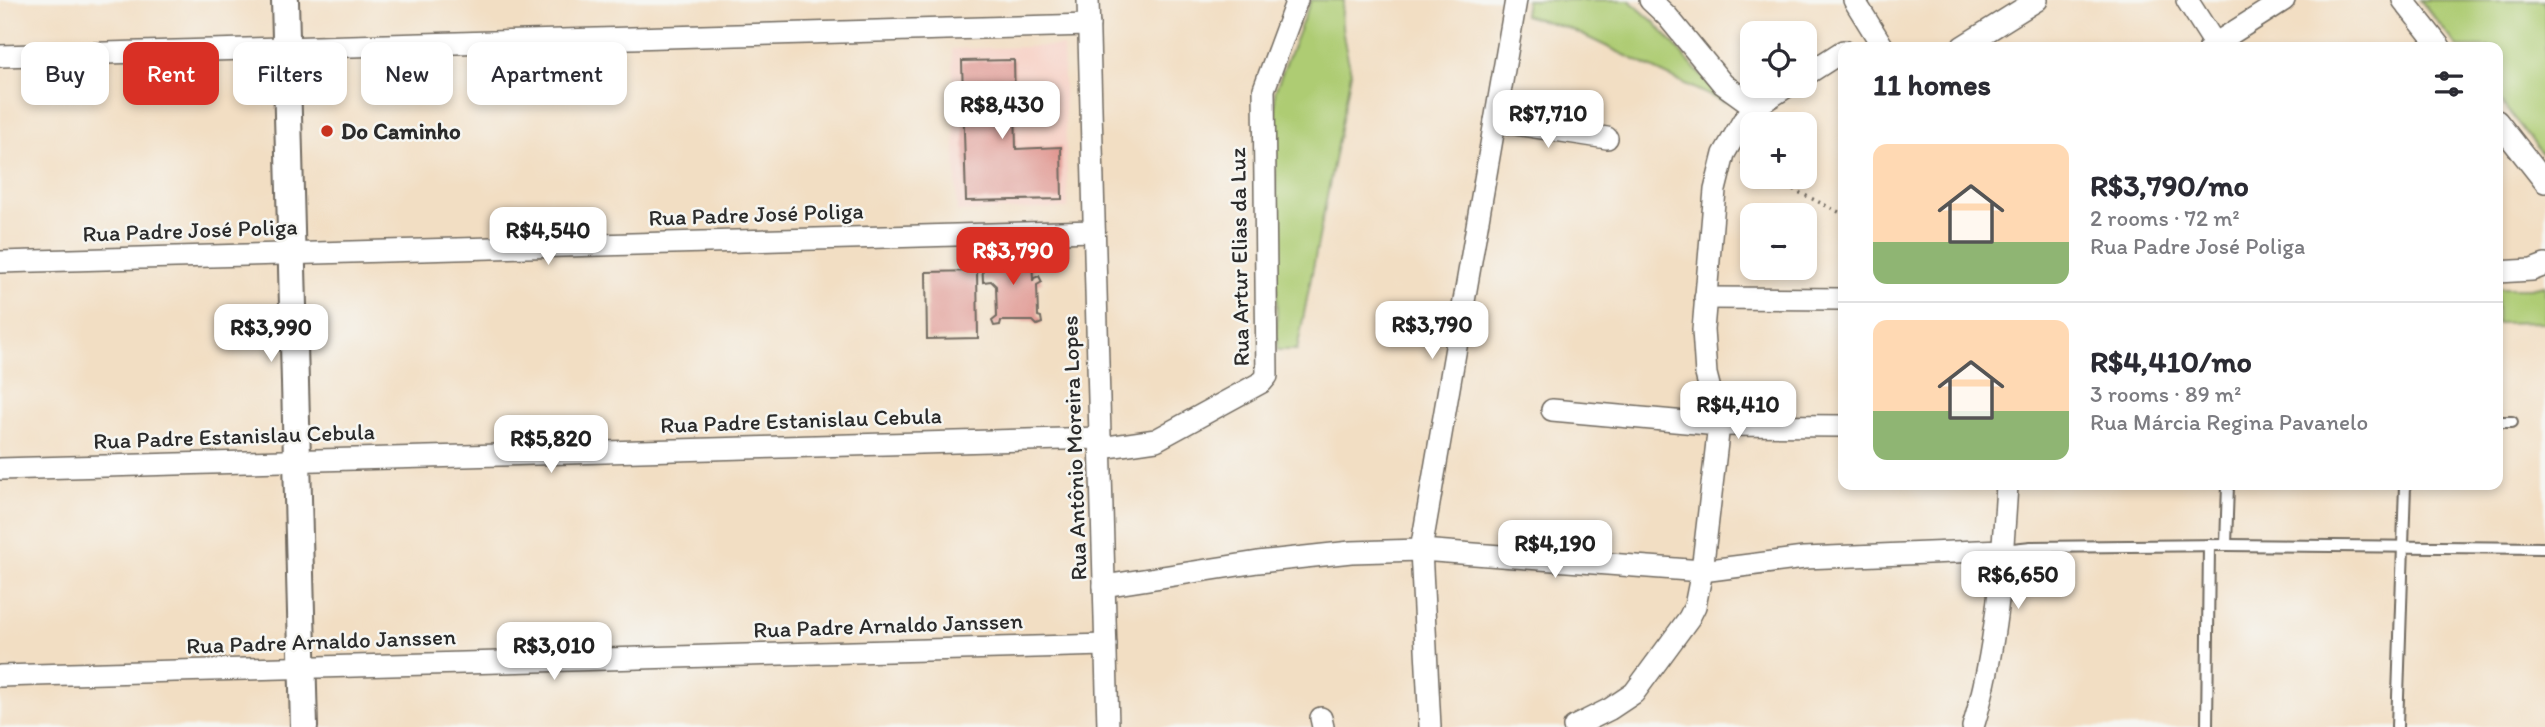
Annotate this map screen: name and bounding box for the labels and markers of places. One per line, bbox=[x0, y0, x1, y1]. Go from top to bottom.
pin: R$8,430 bbox=[937, 82, 1067, 141]
pin: R$7,710 bbox=[1483, 90, 1613, 150]
place label: Do Caminho bbox=[341, 117, 461, 145]
marker: Do Caminho bbox=[319, 123, 335, 139]
pin: R$4,540 bbox=[483, 208, 613, 267]
pin: R$3,790 bbox=[948, 228, 1078, 287]
pin: R$3,790 bbox=[1367, 302, 1497, 361]
pin: R$3,990 bbox=[206, 304, 336, 364]
pin: R$4,410 bbox=[1673, 382, 1803, 441]
pin: R$5,820 bbox=[486, 416, 616, 475]
pin: R$4,190 bbox=[1490, 520, 1620, 580]
pin: R$6,650 bbox=[1953, 552, 2083, 611]
pin: R$3,010 bbox=[489, 622, 619, 682]

